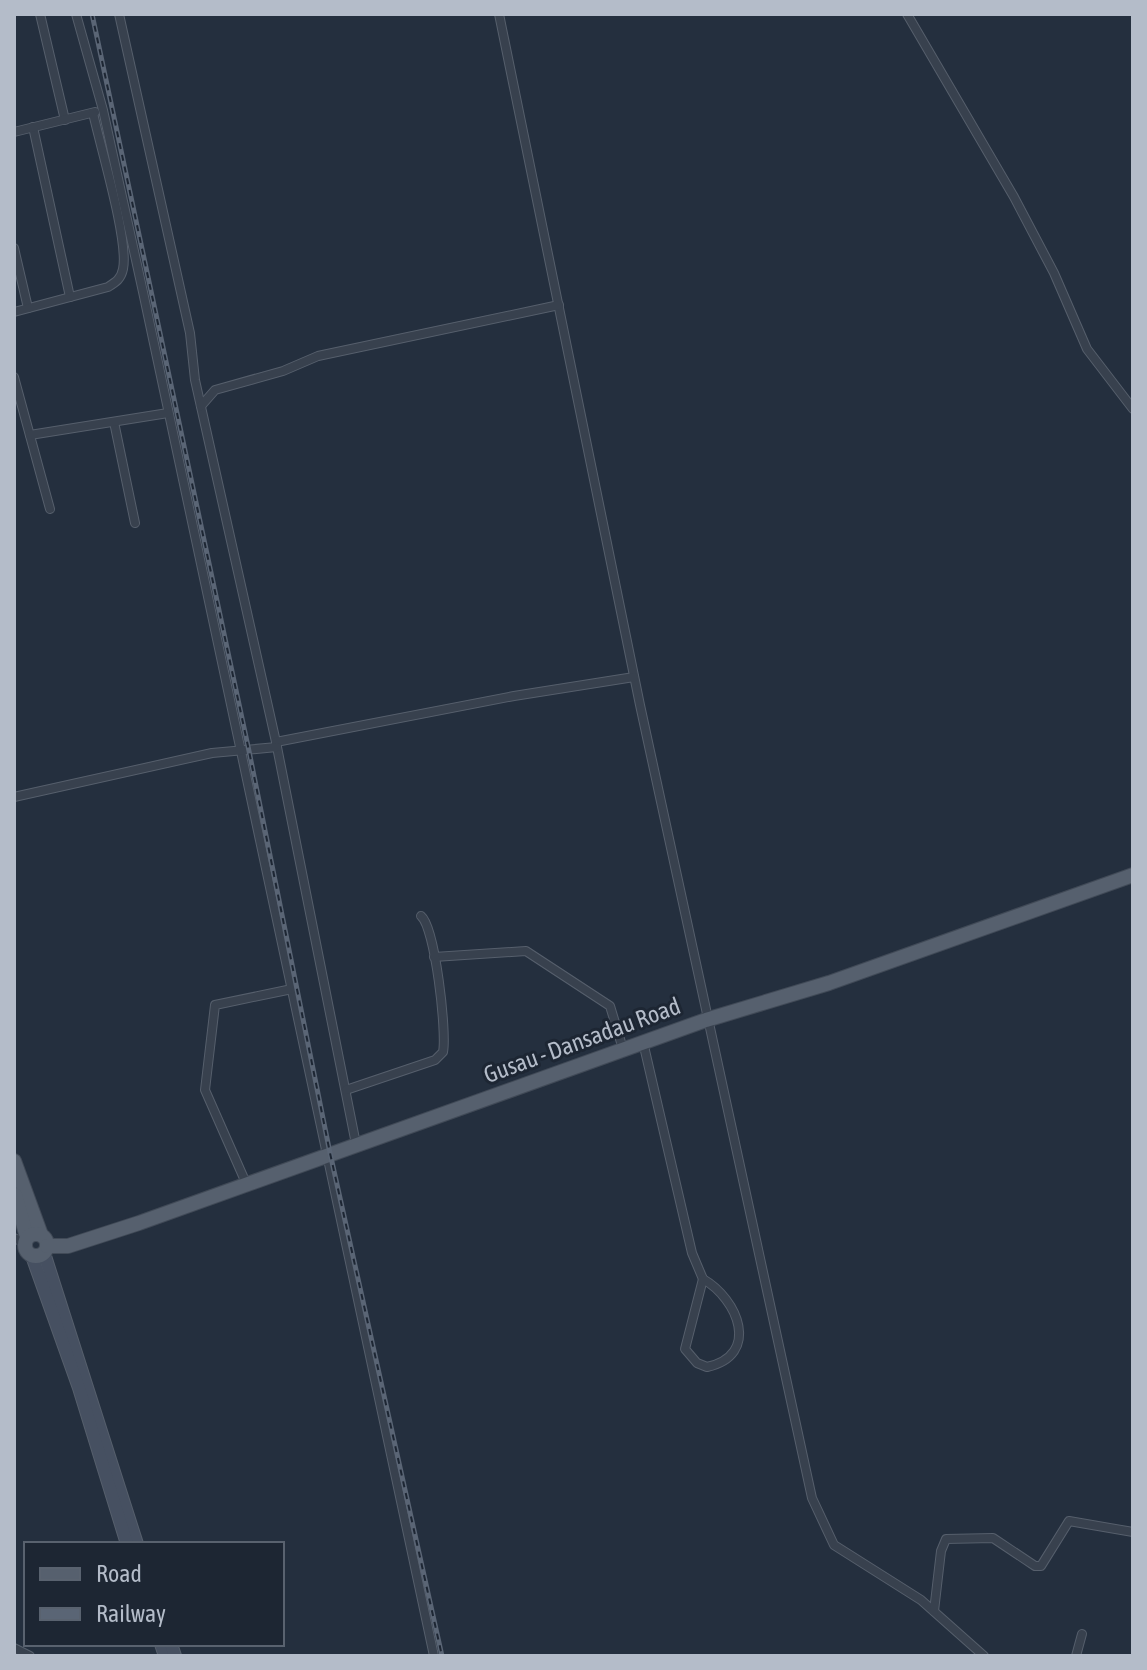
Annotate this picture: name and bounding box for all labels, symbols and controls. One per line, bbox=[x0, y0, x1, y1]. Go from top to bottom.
street label: Gusau - Dansadau Road bbox=[480, 992, 684, 1088]
legend bbox=[24, 1542, 284, 1646]
text: Road bbox=[96, 1560, 142, 1587]
text: Railway bbox=[96, 1600, 166, 1627]

